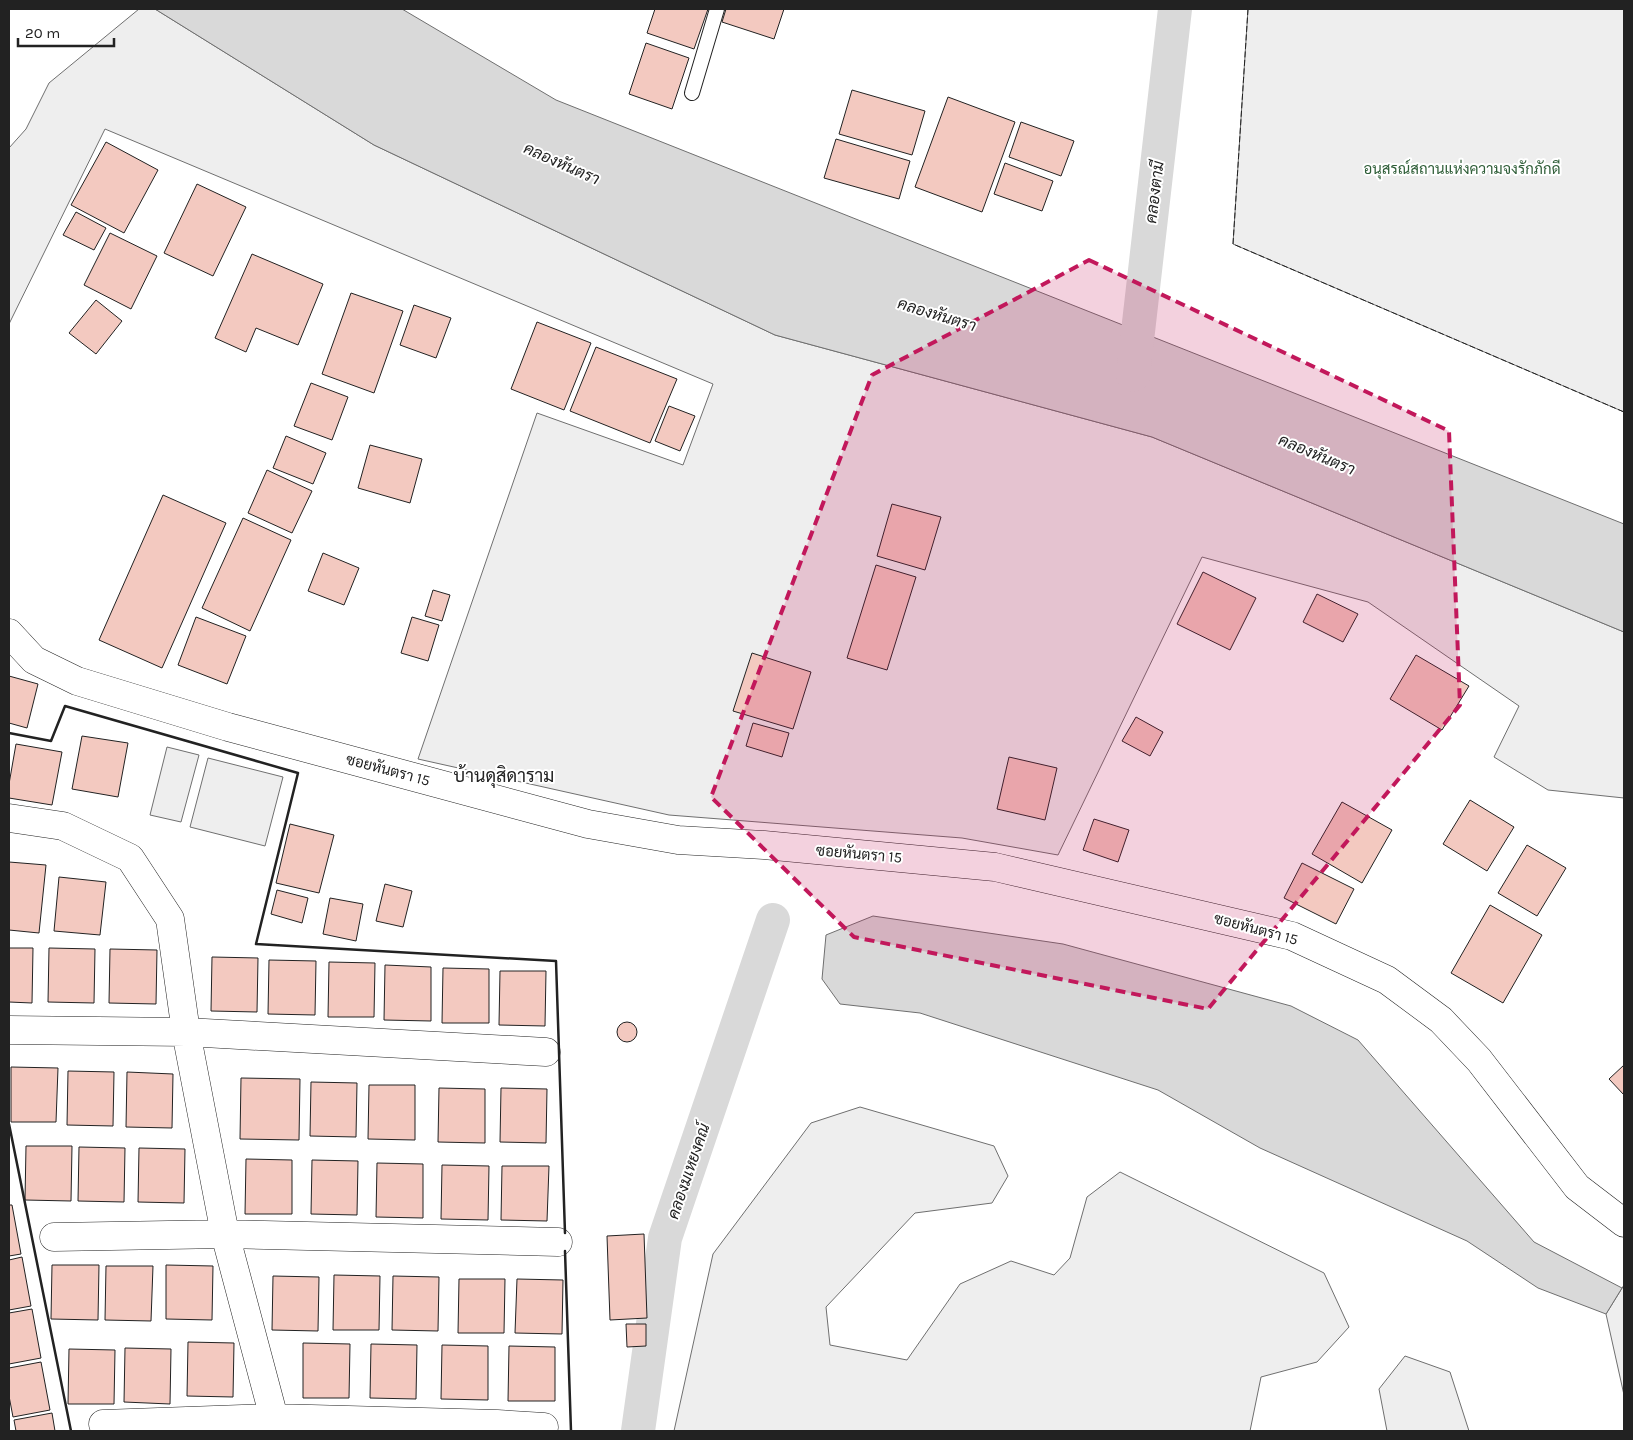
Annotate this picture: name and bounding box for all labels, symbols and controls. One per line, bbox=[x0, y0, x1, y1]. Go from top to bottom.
scale bar bbox=[18, 15, 114, 47]
text: 20 m bbox=[25, 24, 60, 42]
water label: คลองหันตรา bbox=[521, 137, 603, 189]
water label: คลองตามี bbox=[1139, 158, 1168, 224]
park label: อนุสรณ์สถานแห่งความจงรักภักดี bbox=[1363, 159, 1561, 180]
water label: คลองหันตรา bbox=[895, 293, 979, 335]
water label: คลองหันตรา bbox=[1276, 429, 1358, 479]
street label: ซอยหันตรา 15 bbox=[344, 750, 432, 790]
district label: บ้านดุสิดาราม bbox=[454, 764, 554, 788]
street label: ซอยหันตรา 15 bbox=[815, 841, 903, 867]
street label: ซอยหันตรา 15 bbox=[1212, 909, 1300, 949]
water label: คลองมเหยงคณ์ bbox=[660, 1118, 714, 1221]

